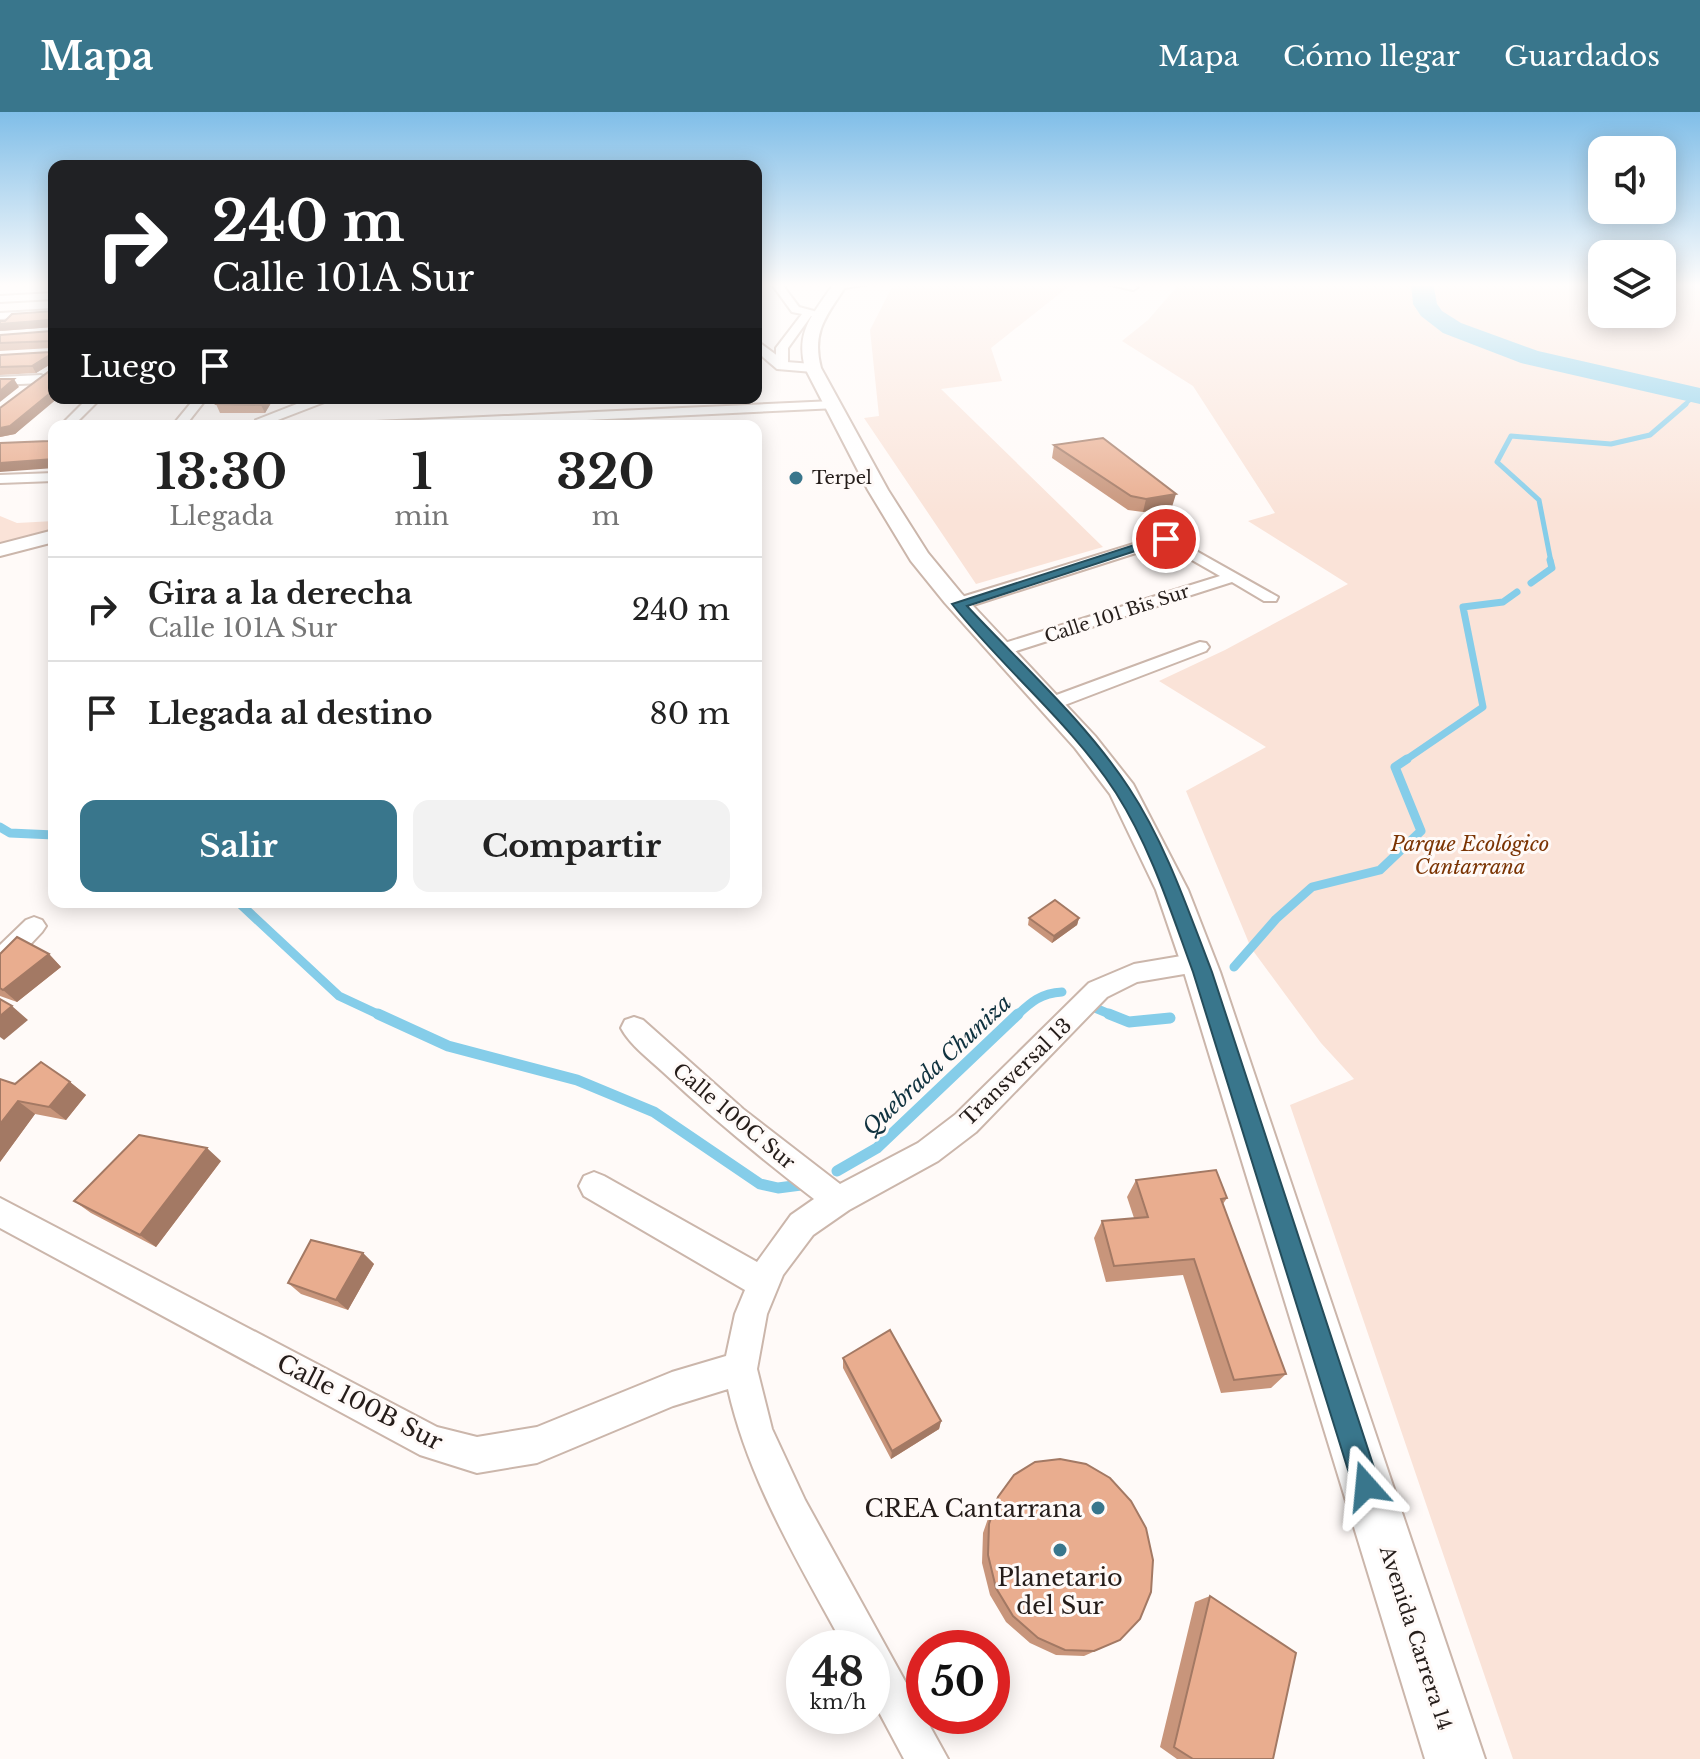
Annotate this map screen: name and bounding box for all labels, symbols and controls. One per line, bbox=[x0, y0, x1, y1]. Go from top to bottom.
text: Mapa bbox=[40, 33, 154, 80]
text: Mapa bbox=[1158, 39, 1239, 74]
text: Cómo llegar bbox=[1283, 39, 1460, 74]
text: Guardados bbox=[1504, 39, 1660, 74]
map controls bbox=[1588, 136, 1676, 328]
button: sound bbox=[1588, 136, 1676, 224]
text: 240 m bbox=[212, 187, 405, 256]
icon: right bbox=[80, 192, 184, 296]
button: layers bbox=[1588, 240, 1676, 328]
text: Calle 101A Sur bbox=[212, 256, 474, 301]
icon: arrive bbox=[193, 344, 237, 388]
text: Luego bbox=[80, 348, 177, 385]
text: 13:30 bbox=[155, 442, 287, 502]
text: 1 bbox=[411, 442, 432, 502]
text: 320 bbox=[557, 442, 655, 502]
place label: Terpel bbox=[812, 467, 872, 489]
marker: Terpel bbox=[787, 469, 805, 487]
text: Llegada bbox=[169, 500, 273, 532]
text: min bbox=[395, 500, 449, 532]
text: m bbox=[592, 500, 620, 532]
pin bbox=[1132, 505, 1200, 573]
icon: arrive bbox=[1144, 517, 1188, 561]
text: Gira a la derecha bbox=[148, 575, 413, 612]
street label: Calle 101 Bis Sur bbox=[1042, 580, 1193, 648]
icon: right bbox=[80, 587, 124, 631]
text: 240 m bbox=[632, 591, 730, 628]
text: Calle 101A Sur bbox=[148, 612, 337, 644]
icon: arrive bbox=[80, 691, 124, 735]
text: Llegada al destino bbox=[148, 695, 433, 732]
text: 80 m bbox=[650, 695, 730, 732]
button: Salir bbox=[80, 800, 397, 892]
button: Compartir bbox=[413, 800, 730, 892]
park label: Parque Ecológico Cantarrana bbox=[1390, 832, 1549, 879]
water label: Quebrada Chuniza bbox=[857, 989, 1017, 1141]
street label: Transversal 13 bbox=[956, 1013, 1076, 1131]
street label: Calle 100C Sur bbox=[668, 1058, 800, 1174]
street label: Calle 100B Sur bbox=[272, 1348, 448, 1456]
position arrow bbox=[1324, 1444, 1408, 1528]
place label: CREA Cantarrana bbox=[865, 1494, 1083, 1523]
marker: CREA Cantarrana bbox=[1089, 1499, 1107, 1517]
marker: Planetario del Sur bbox=[1051, 1541, 1069, 1559]
street label: Avenida Carrera 14 bbox=[1375, 1542, 1457, 1733]
place label: Planetario del Sur bbox=[997, 1563, 1123, 1620]
speed limit sign: 50 bbox=[906, 1630, 1010, 1734]
text: 48 bbox=[812, 1647, 864, 1697]
text: km/h bbox=[810, 1690, 866, 1714]

